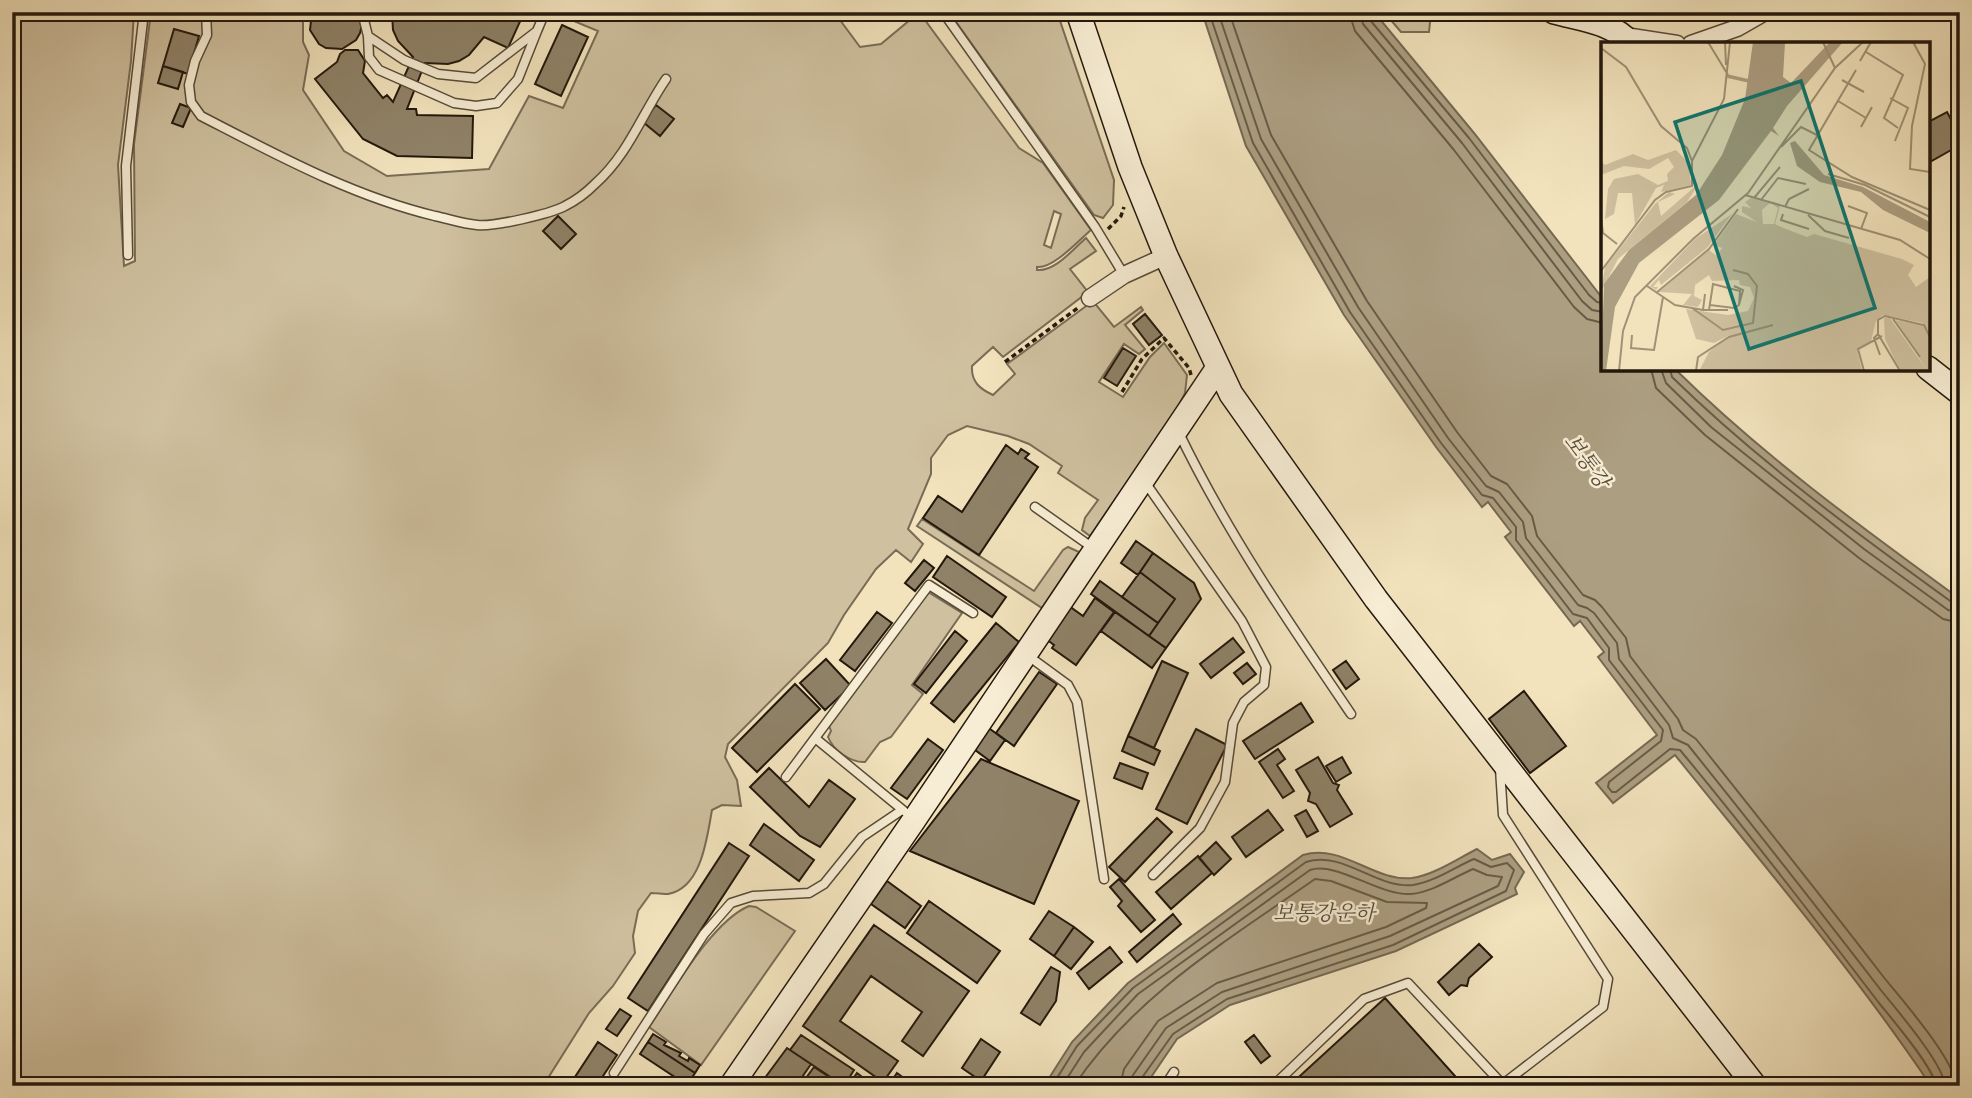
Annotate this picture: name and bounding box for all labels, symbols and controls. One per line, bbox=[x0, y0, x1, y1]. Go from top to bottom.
inset map bbox=[1601, 42, 1930, 371]
water label: 보통강 bbox=[1559, 429, 1616, 495]
water label: 보통강운하 bbox=[1273, 901, 1377, 925]

